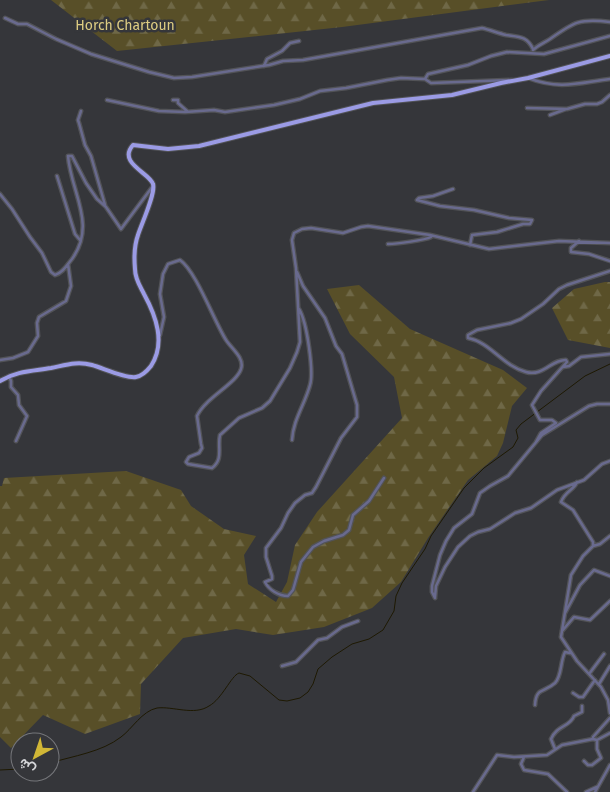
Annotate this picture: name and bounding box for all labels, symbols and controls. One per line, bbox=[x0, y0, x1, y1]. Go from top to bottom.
park label: Horch Chartoun bbox=[75, 17, 175, 34]
north arrow bbox=[10, 732, 60, 782]
text: ش bbox=[15, 755, 39, 778]

